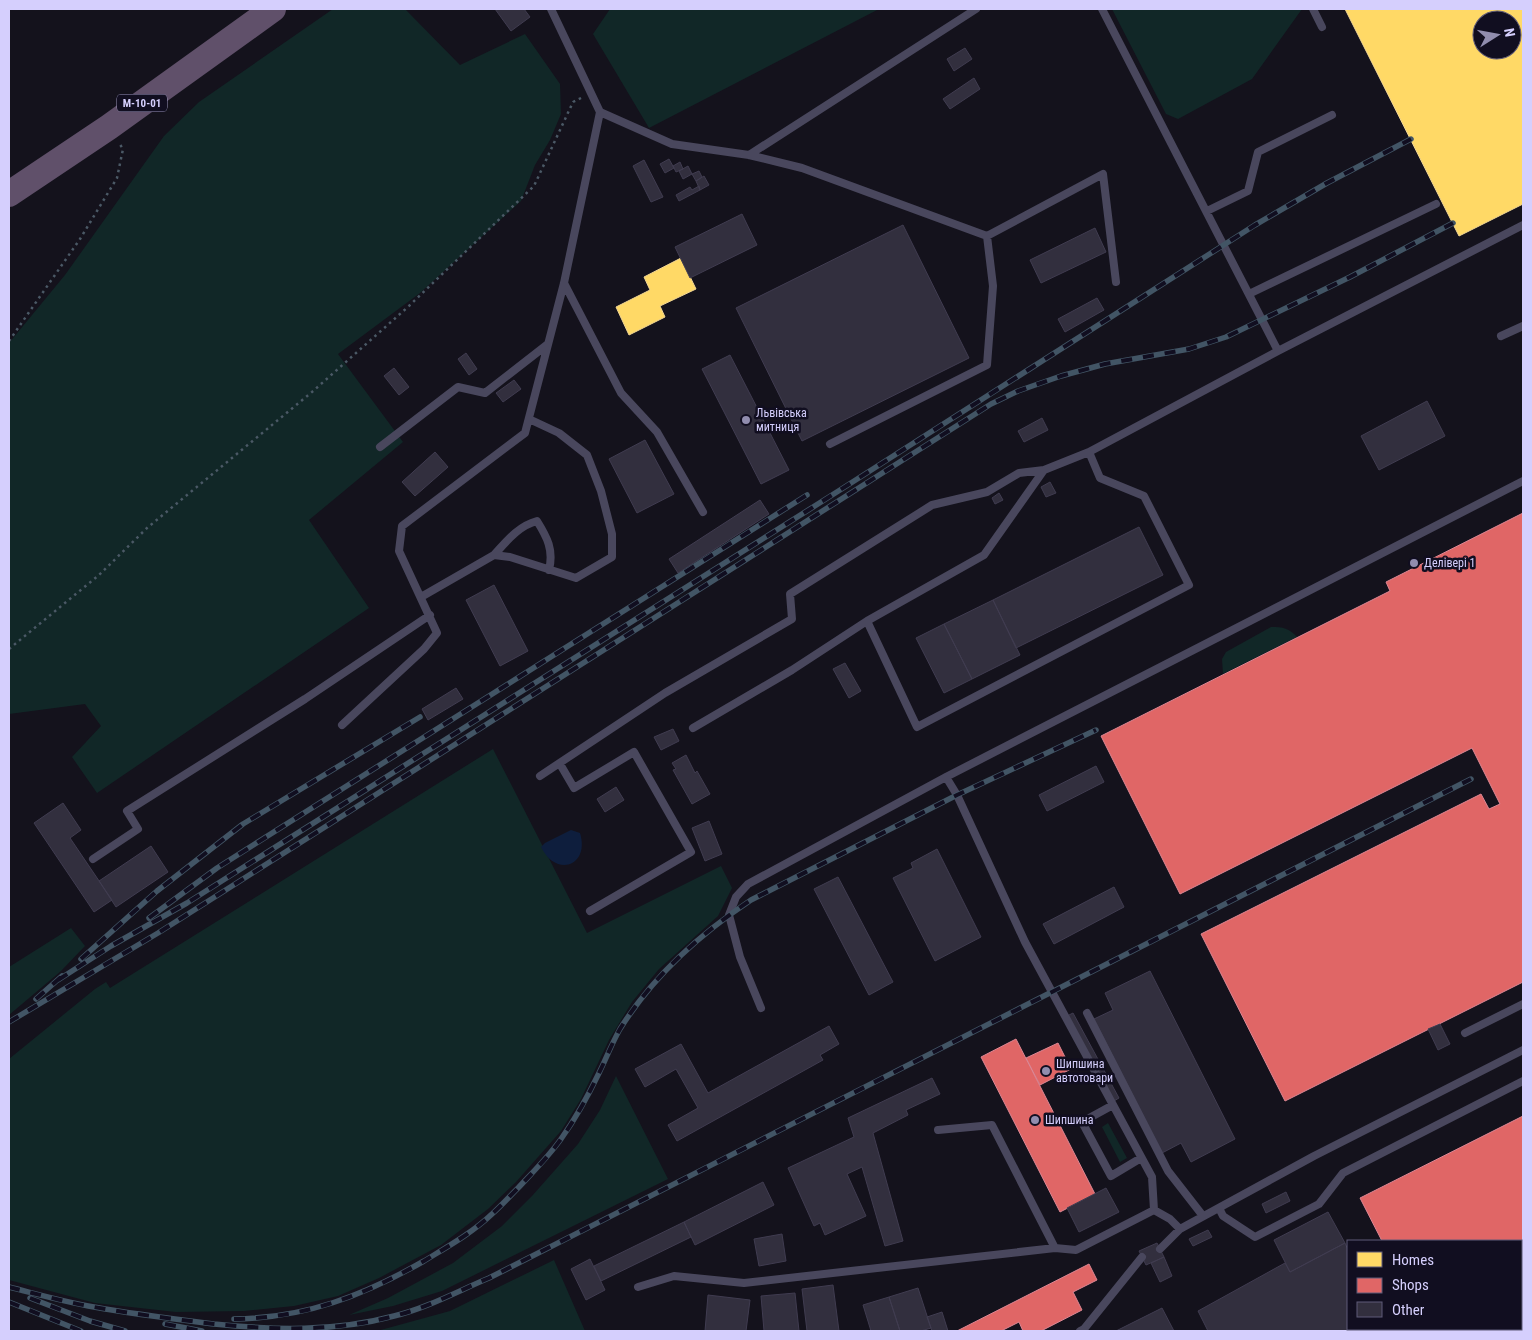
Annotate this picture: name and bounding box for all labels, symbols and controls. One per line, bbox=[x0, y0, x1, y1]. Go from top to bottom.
north arrow bbox=[1472, 10, 1522, 60]
text: N bbox=[1501, 27, 1518, 38]
road number: М-10-01 bbox=[117, 95, 167, 112]
place label: Львівська митниця bbox=[756, 406, 807, 434]
marker: Львівська митниця bbox=[740, 414, 752, 426]
place label: Делівері 1 bbox=[1424, 556, 1475, 570]
marker: Делівері 1 bbox=[1408, 557, 1420, 569]
place label: Шипшина автотовари bbox=[1056, 1057, 1113, 1085]
marker: Шипшина автотовари bbox=[1040, 1065, 1052, 1077]
place label: Шипшина bbox=[1045, 1113, 1094, 1127]
marker: Шипшина bbox=[1029, 1114, 1041, 1126]
legend bbox=[1347, 1240, 1522, 1330]
text: Homes bbox=[1392, 1251, 1434, 1269]
text: Shops bbox=[1392, 1276, 1429, 1294]
text: Other bbox=[1392, 1301, 1425, 1319]

